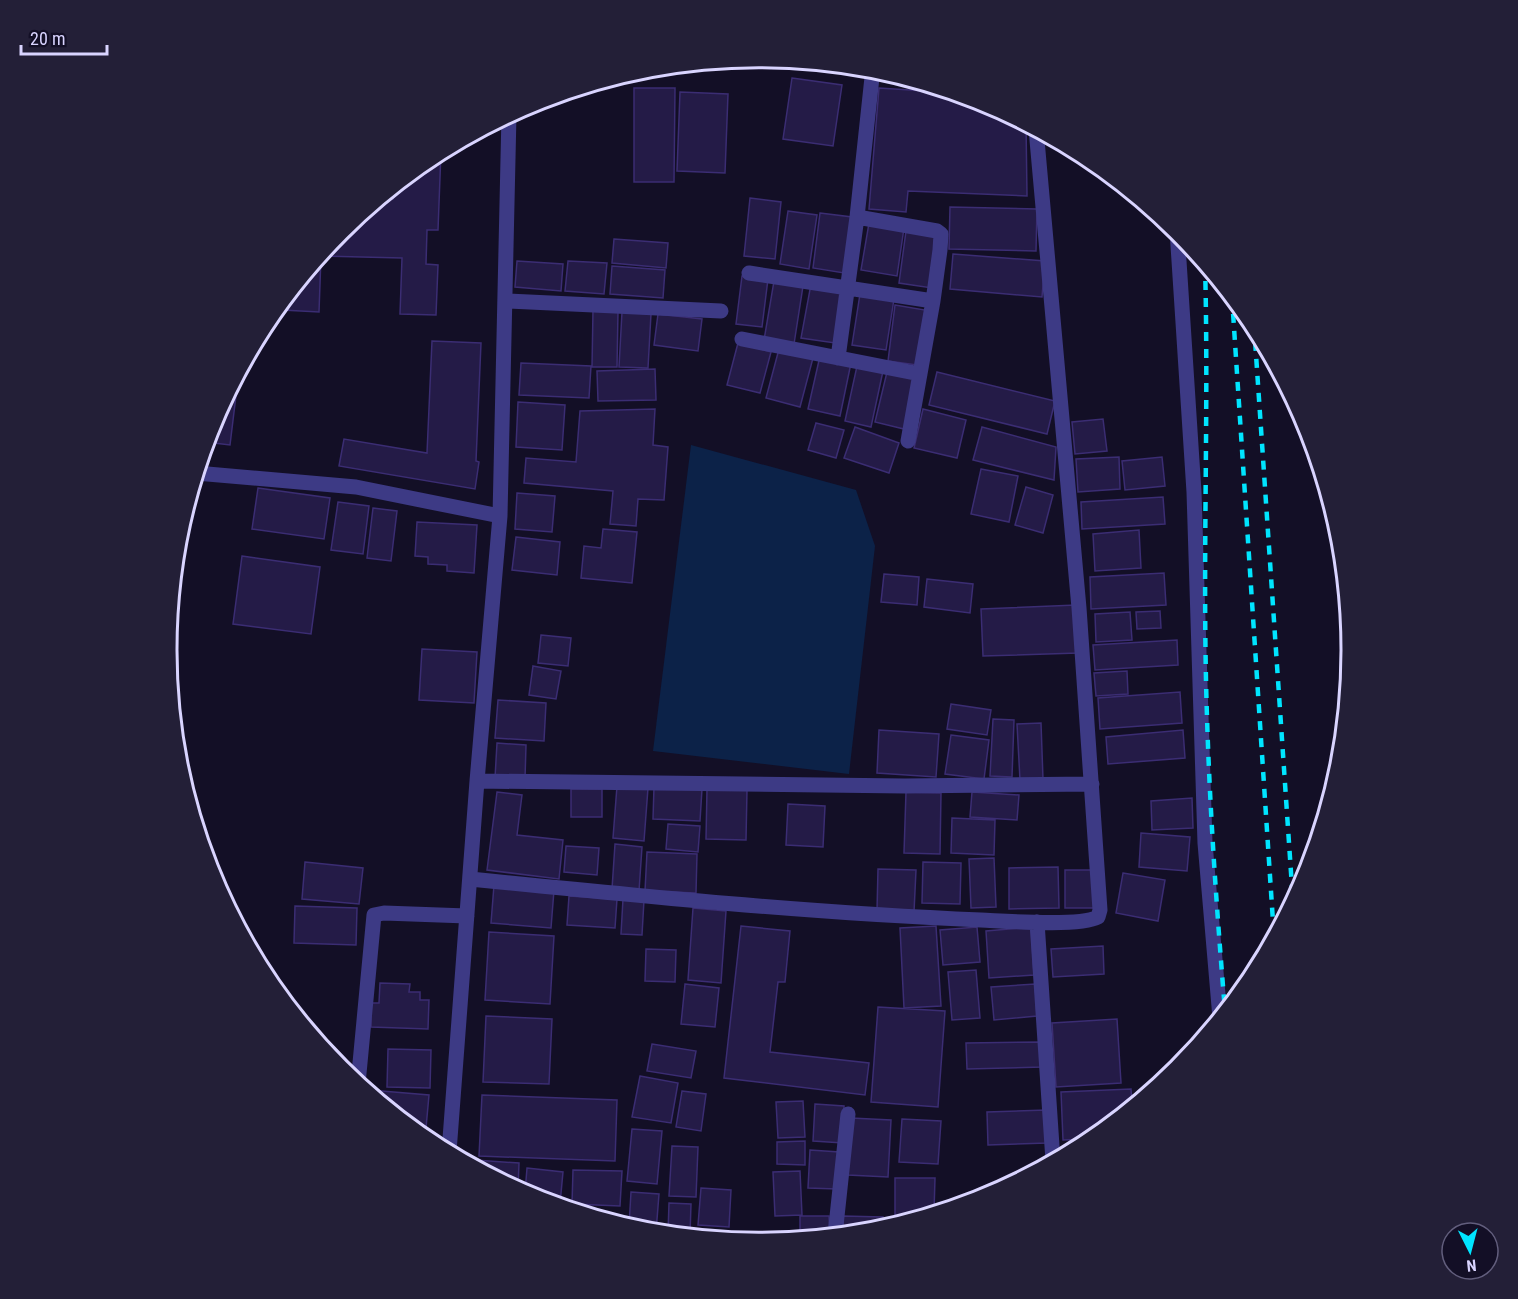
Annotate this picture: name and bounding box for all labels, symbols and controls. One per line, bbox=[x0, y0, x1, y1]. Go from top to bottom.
scale bar bbox=[21, 18, 106, 56]
text: 20 m bbox=[30, 28, 65, 49]
north arrow bbox=[1440, 1221, 1500, 1281]
text: N bbox=[1466, 1255, 1477, 1275]

